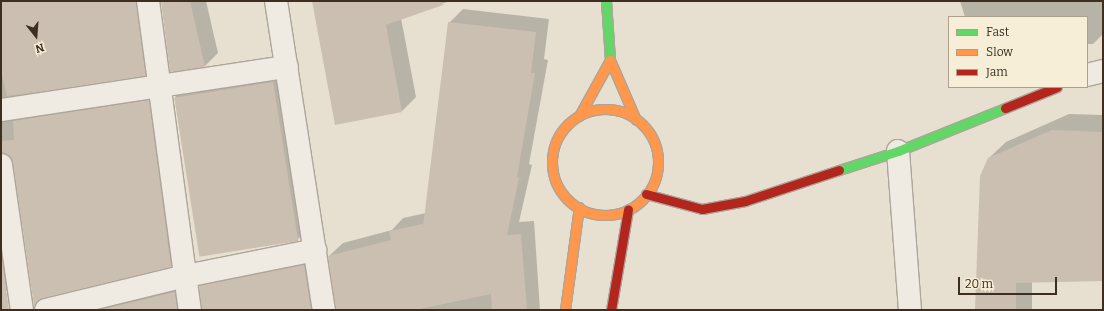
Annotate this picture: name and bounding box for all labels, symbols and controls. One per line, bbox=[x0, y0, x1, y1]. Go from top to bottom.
north arrow bbox=[16, 16, 56, 56]
legend bbox=[948, 16, 1088, 88]
text: Fast bbox=[986, 25, 1009, 39]
text: N bbox=[34, 40, 46, 55]
text: Slow bbox=[986, 45, 1013, 59]
text: Jam bbox=[986, 65, 1008, 79]
scale bar bbox=[960, 269, 1059, 295]
text: 20 m bbox=[965, 277, 993, 291]

